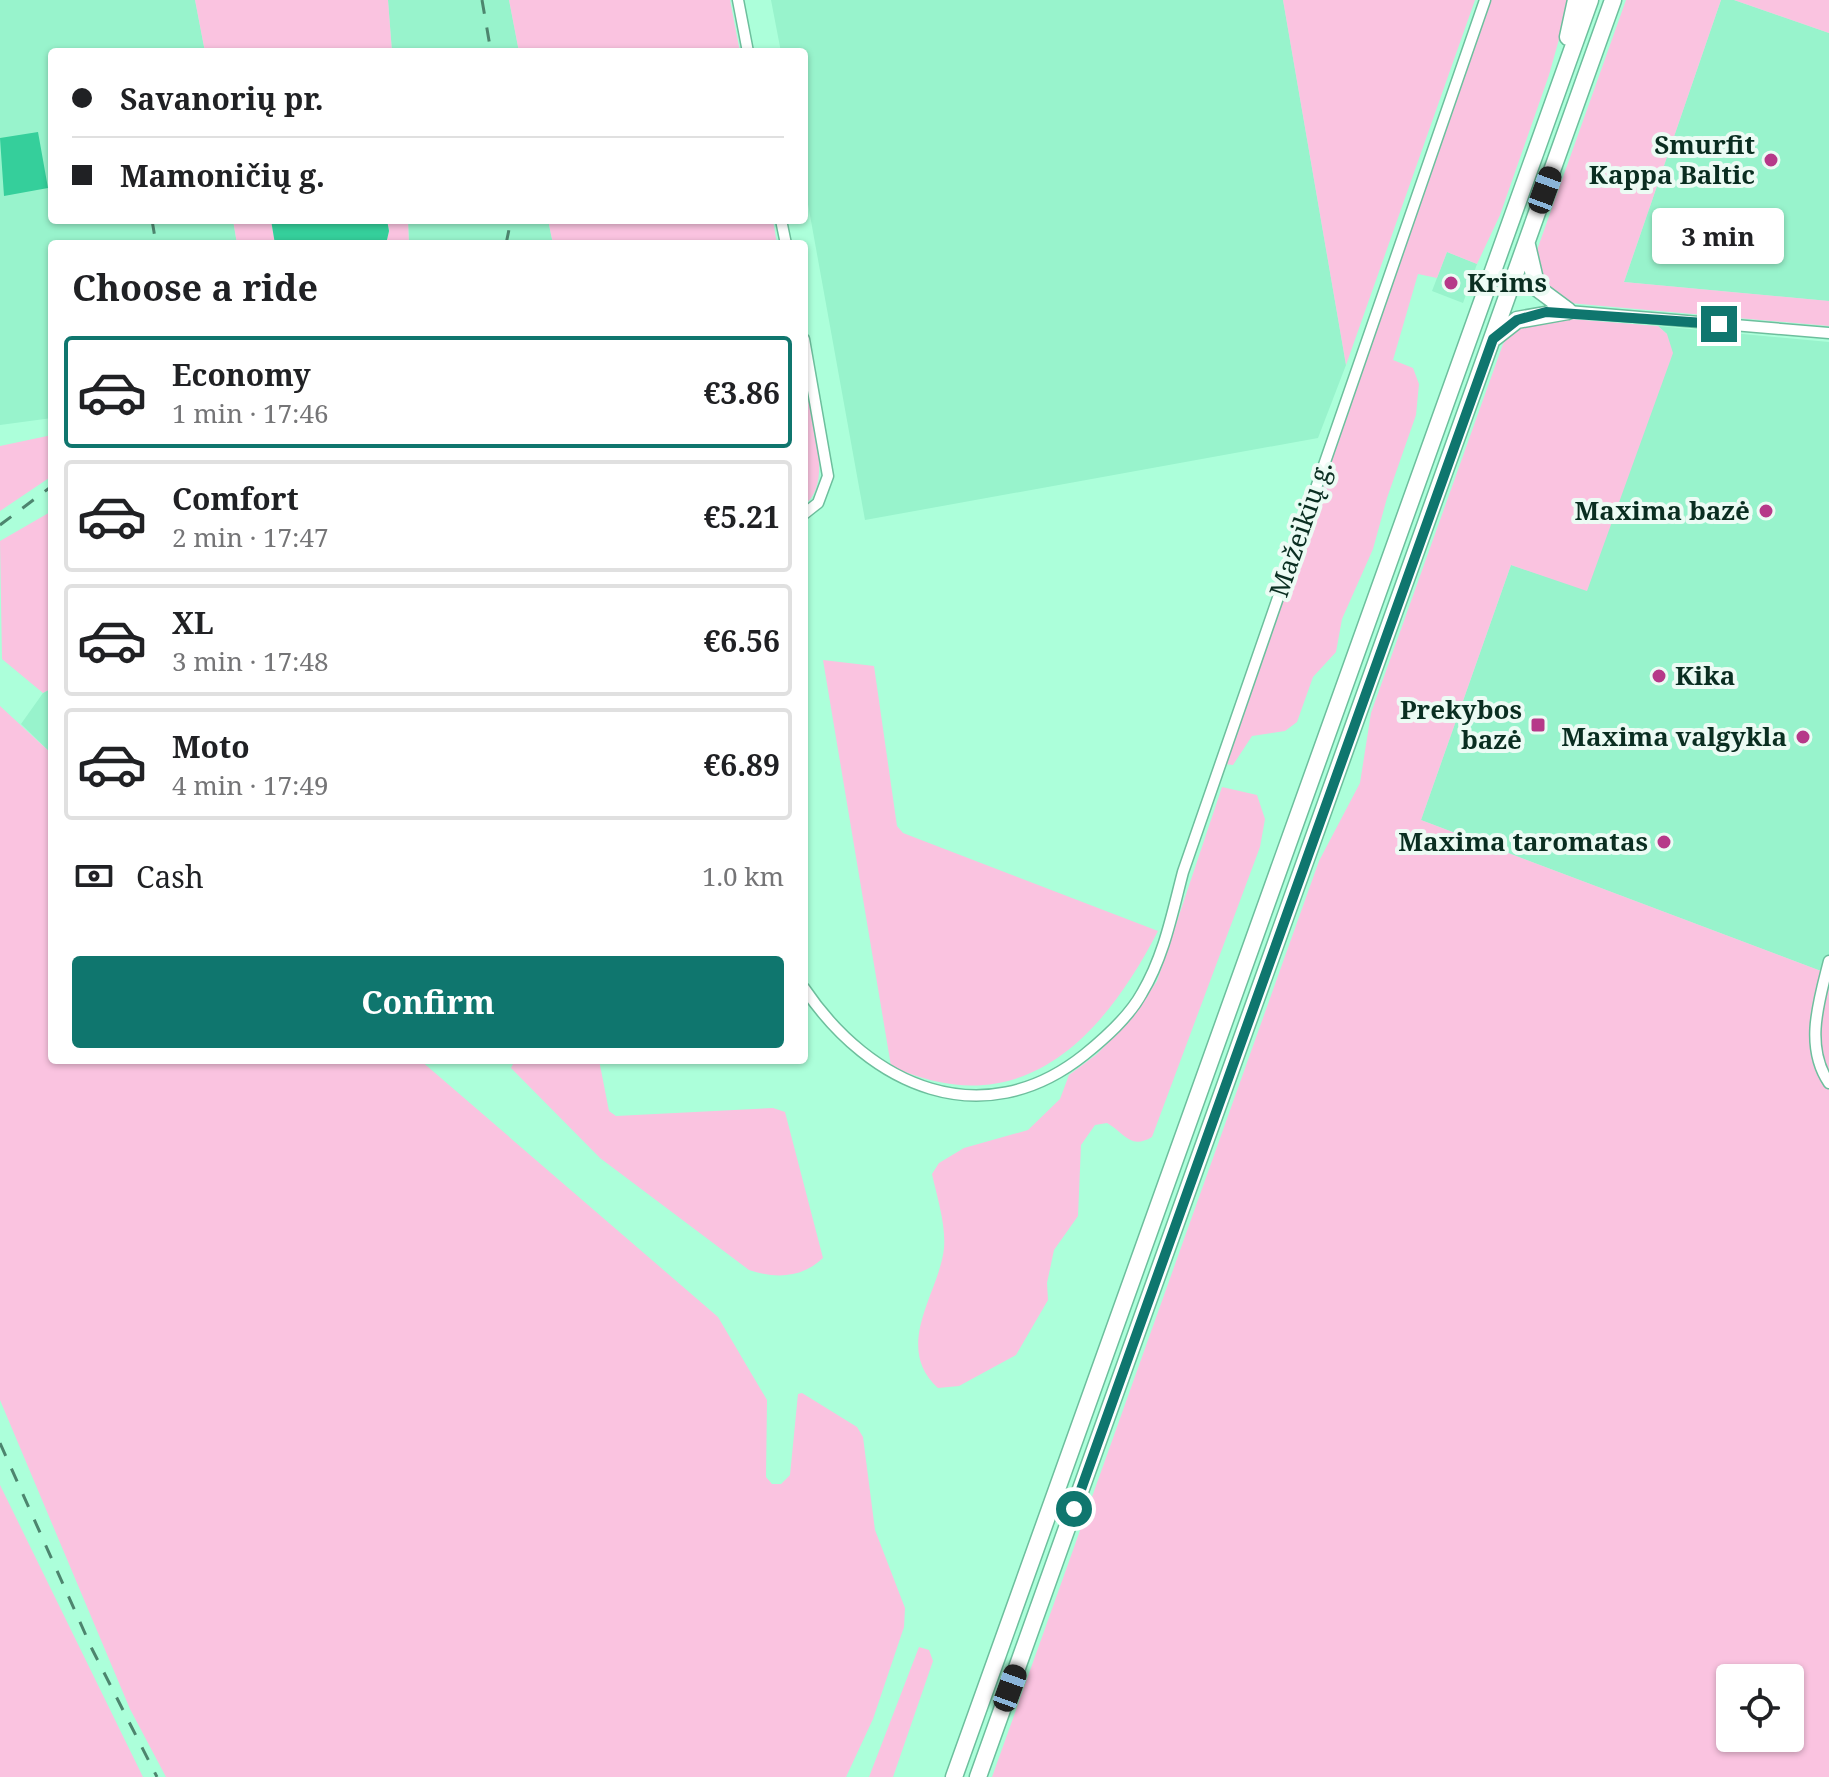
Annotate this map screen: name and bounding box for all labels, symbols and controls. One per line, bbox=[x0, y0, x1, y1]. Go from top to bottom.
text: Savanorių pr. bbox=[120, 78, 324, 119]
place label: Smurfit Kappa Baltic bbox=[1589, 126, 1755, 192]
marker: Smurfit Kappa Baltic bbox=[1762, 151, 1780, 169]
text: Mamoničių g. bbox=[120, 155, 325, 196]
car bbox=[1526, 163, 1564, 217]
callout: 3 min bbox=[1653, 208, 1785, 264]
text: 3 min bbox=[1681, 218, 1755, 254]
text: Choose a ride bbox=[72, 263, 318, 312]
place label: Krims bbox=[1467, 264, 1547, 300]
marker: Krims bbox=[1442, 274, 1460, 292]
route end bbox=[1701, 306, 1737, 342]
text: Economy bbox=[172, 354, 311, 395]
icon: car bbox=[76, 356, 148, 428]
text: €3.86 bbox=[704, 372, 780, 413]
text: 1 min · 17:46 bbox=[172, 395, 329, 431]
street label: Mažeikių g. bbox=[1260, 456, 1340, 602]
text: Comfort bbox=[172, 478, 299, 519]
icon: car bbox=[76, 480, 148, 552]
place label: Maxima bazė bbox=[1575, 492, 1750, 528]
text: €5.21 bbox=[704, 496, 780, 537]
marker: Maxima bazė bbox=[1757, 502, 1775, 520]
text: 2 min · 17:47 bbox=[172, 519, 329, 555]
text: XL bbox=[172, 602, 214, 643]
icon: car bbox=[76, 604, 148, 676]
text: €6.56 bbox=[704, 620, 780, 661]
text: 3 min · 17:48 bbox=[172, 643, 329, 679]
place label: Kika bbox=[1675, 657, 1735, 693]
marker: Kika bbox=[1650, 667, 1668, 685]
place label: Prekybos bazė bbox=[1400, 691, 1522, 757]
marker: Prekybos bazė bbox=[1529, 716, 1547, 734]
place label: Maxima valgykla bbox=[1561, 718, 1787, 754]
text: Moto bbox=[172, 726, 250, 767]
icon: car bbox=[76, 728, 148, 800]
marker: Maxima valgykla bbox=[1794, 728, 1812, 746]
text: €6.89 bbox=[704, 744, 780, 785]
text: 4 min · 17:49 bbox=[172, 767, 329, 803]
place label: Maxima taromatas bbox=[1398, 823, 1648, 859]
marker: Maxima taromatas bbox=[1655, 833, 1673, 851]
icon: cash bbox=[72, 854, 116, 898]
text: Cash bbox=[136, 856, 204, 897]
text: 1.0 km bbox=[702, 858, 784, 894]
button: Confirm bbox=[72, 956, 784, 1048]
route start bbox=[1056, 1491, 1092, 1527]
car bbox=[991, 1661, 1029, 1715]
map controls bbox=[1716, 1664, 1804, 1752]
button: locate bbox=[1716, 1664, 1804, 1752]

